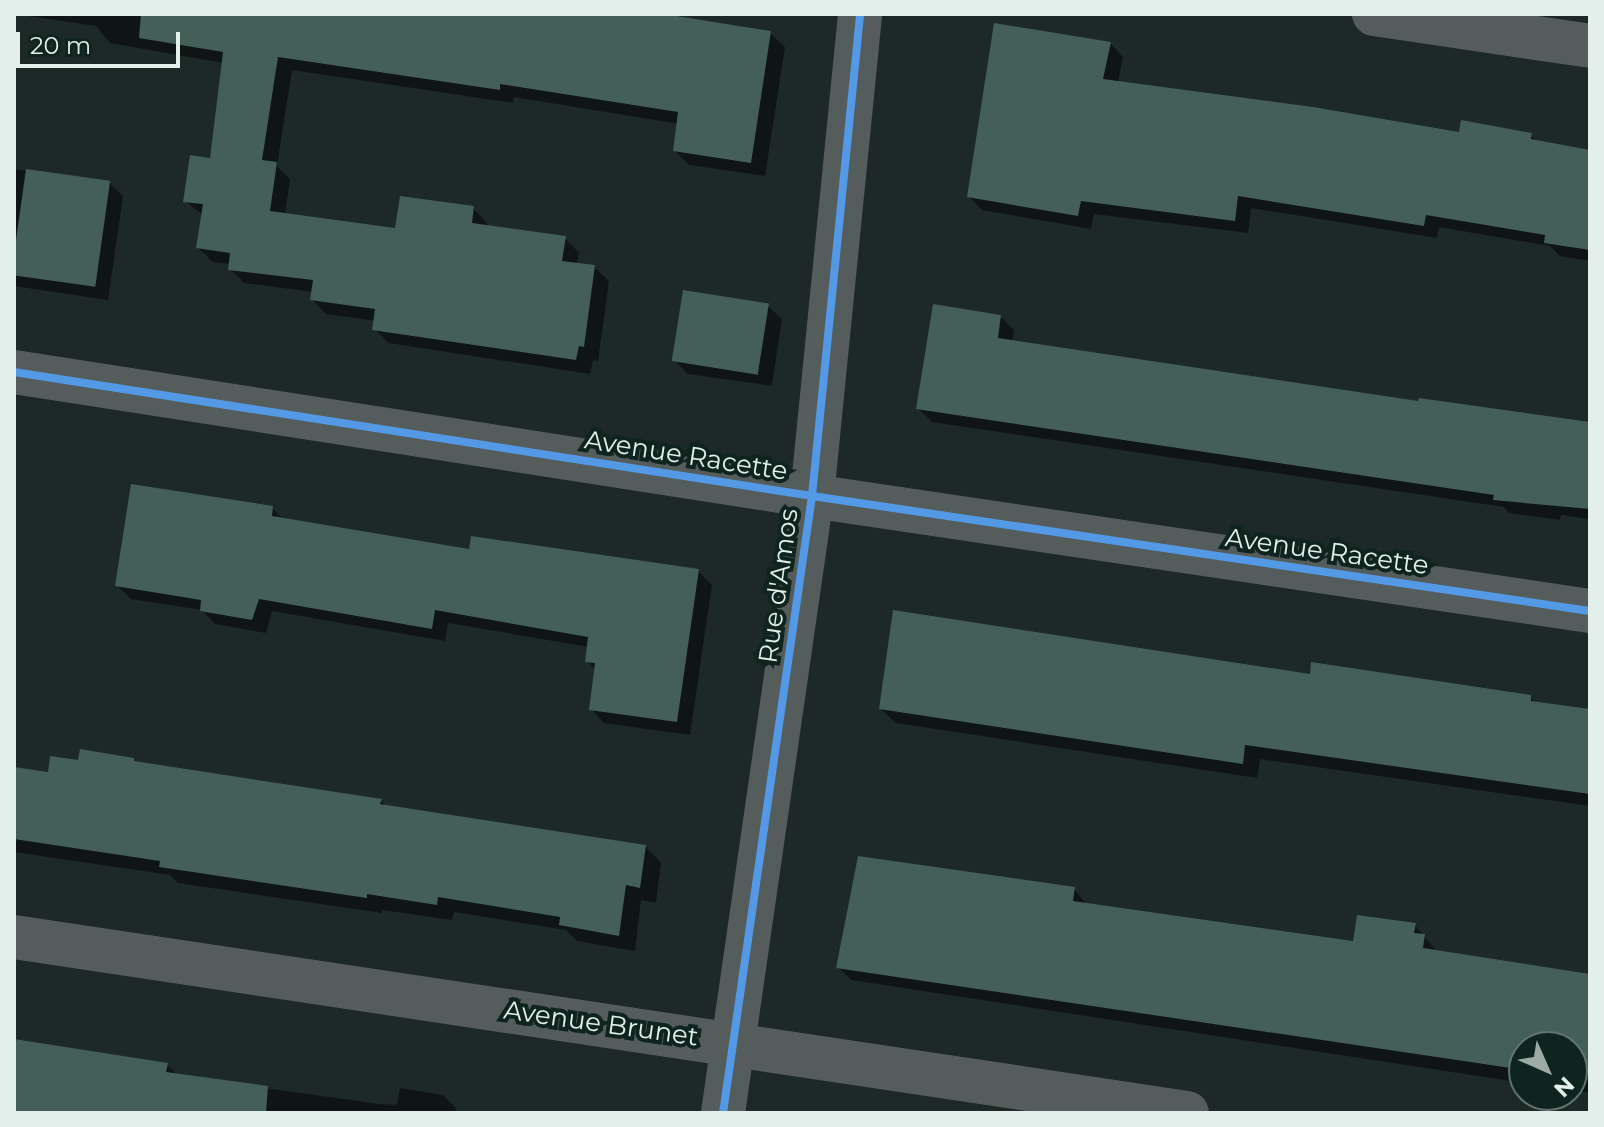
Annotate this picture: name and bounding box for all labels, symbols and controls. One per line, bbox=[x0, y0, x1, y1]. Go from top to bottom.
scale bar bbox=[20, 16, 184, 66]
text: 20 m bbox=[30, 31, 91, 60]
street label: Avenue Racette bbox=[582, 425, 790, 487]
street label: Rue d'Amos bbox=[753, 507, 805, 665]
street label: Avenue Racette bbox=[1223, 522, 1431, 582]
street label: Avenue Brunet bbox=[502, 995, 700, 1053]
north arrow bbox=[1508, 1031, 1588, 1111]
text: N bbox=[1548, 1071, 1580, 1103]

